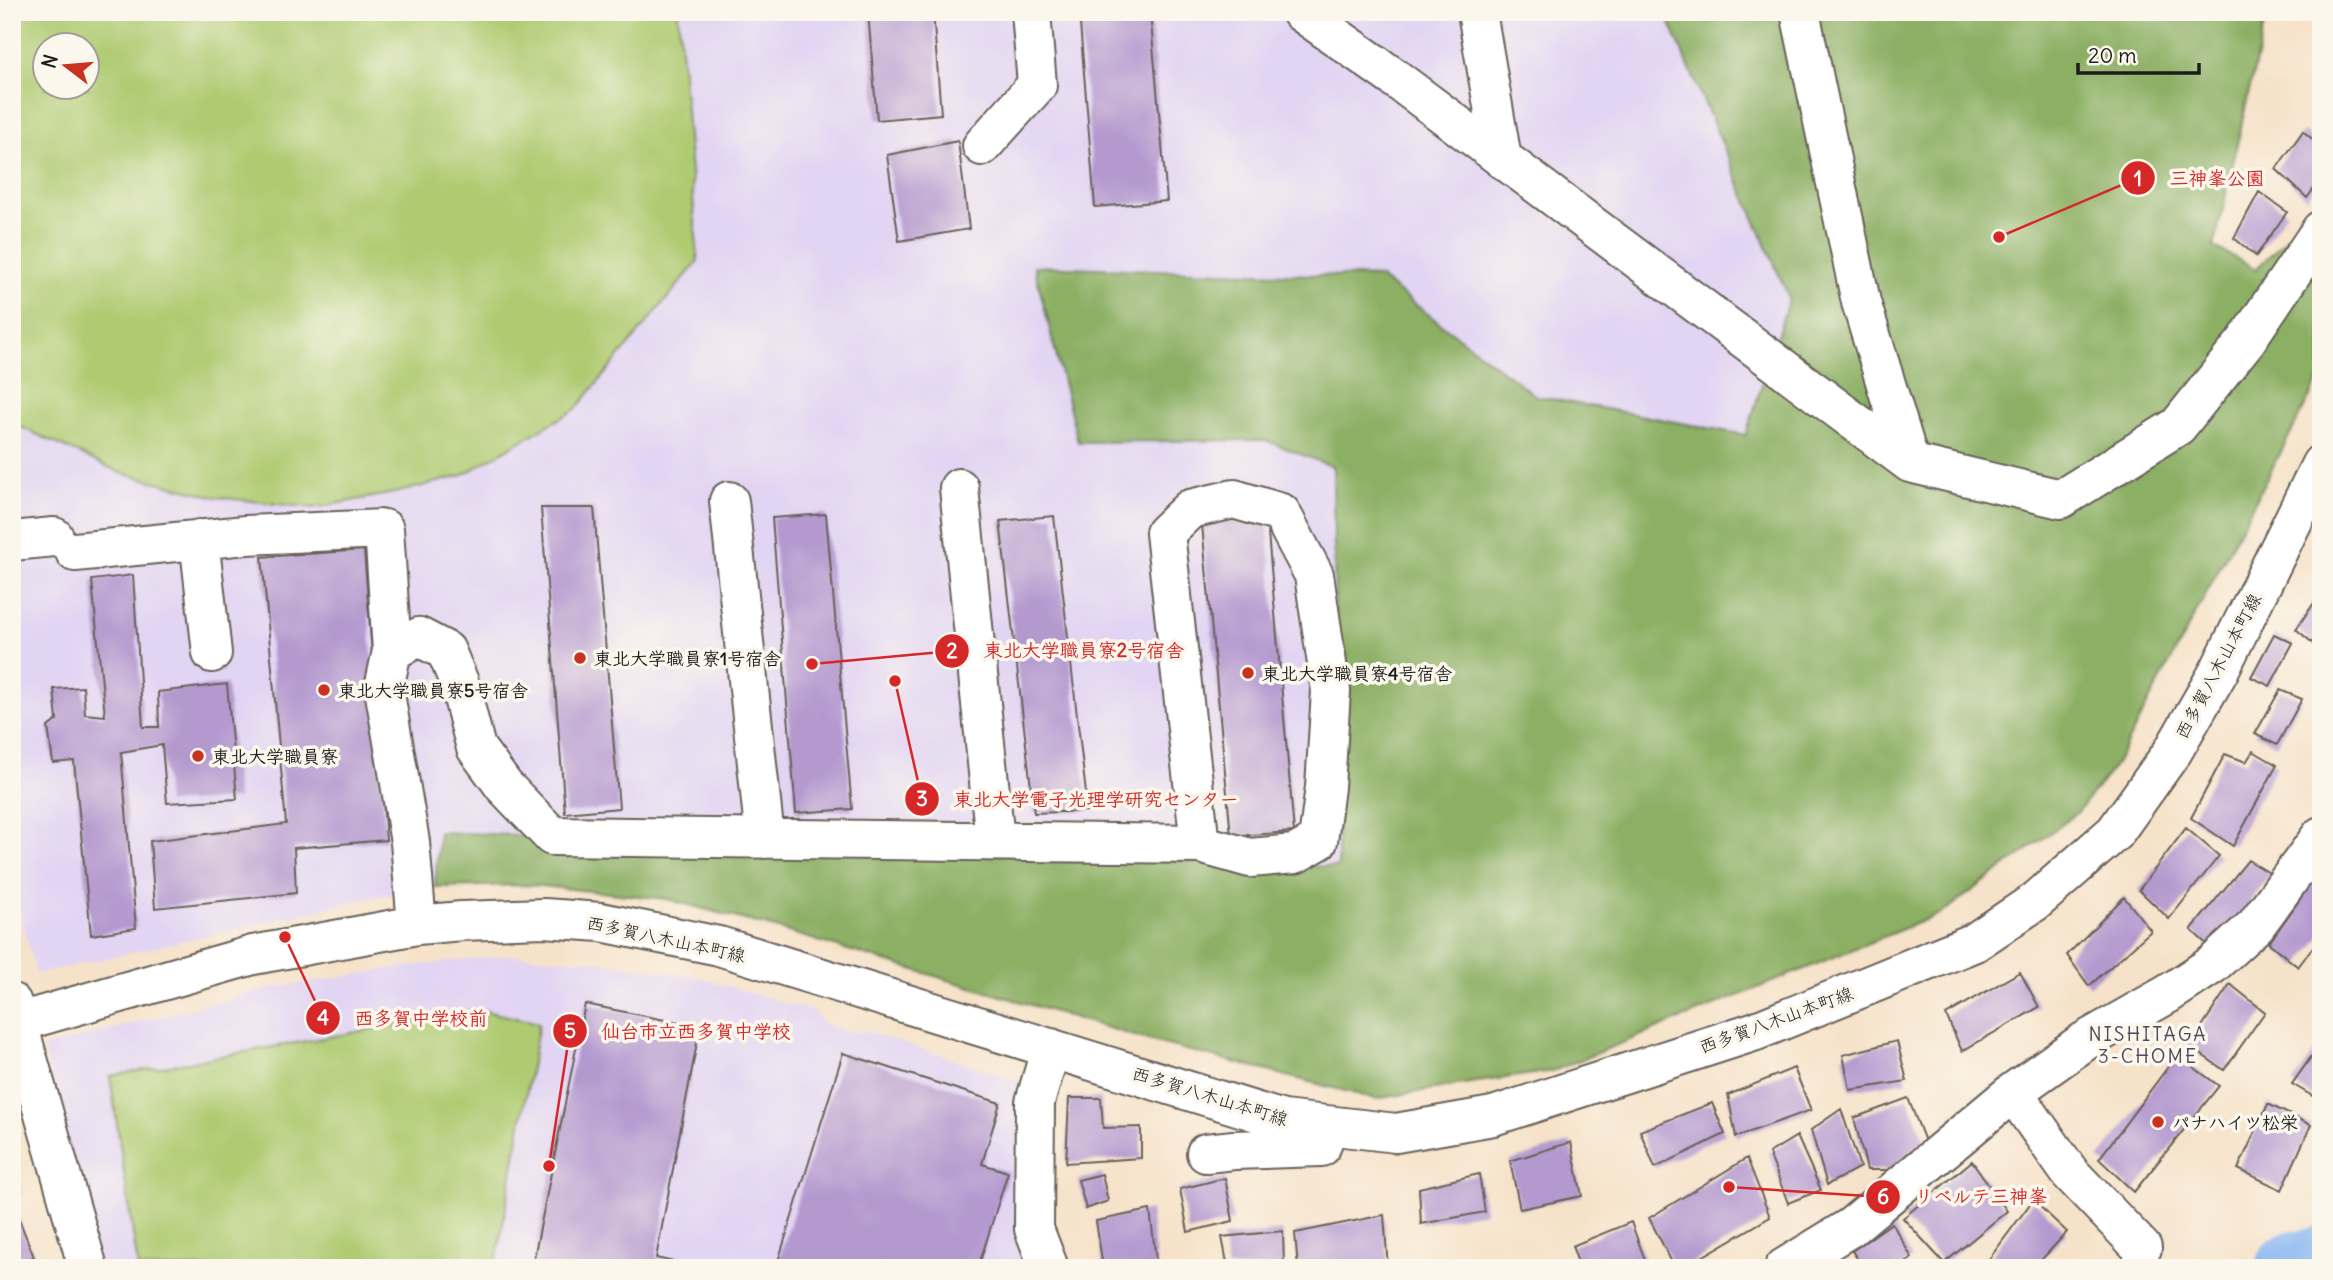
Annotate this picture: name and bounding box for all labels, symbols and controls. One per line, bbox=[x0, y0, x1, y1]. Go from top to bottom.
north arrow bbox=[32, 32, 102, 102]
scale bar bbox=[2078, 32, 2198, 76]
text: 20 m bbox=[2088, 42, 2137, 69]
text: N bbox=[36, 52, 63, 71]
callout: 三神峯公園 bbox=[2120, 158, 2278, 198]
text: 1 bbox=[2134, 165, 2142, 192]
text: 三神峯公園 bbox=[2169, 166, 2265, 190]
street label: 西多賀八木山本町線 bbox=[2170, 589, 2266, 743]
callout: 東北大学職員寮2号宿舎 bbox=[935, 631, 1198, 671]
text: 2 bbox=[946, 637, 958, 664]
text: 東北大学職員寮2号宿舎 bbox=[984, 638, 1184, 662]
place label: 東北大学職員寮1号宿舎 bbox=[594, 647, 781, 670]
marker: 東北大学職員寮1号宿舎 bbox=[572, 650, 588, 666]
place label: 東北大学職員寮4号宿舎 bbox=[1262, 662, 1452, 685]
marker: 東北大学職員寮4号宿舎 bbox=[1240, 665, 1256, 681]
place label: 東北大学職員寮5号宿舎 bbox=[338, 679, 528, 702]
marker: 東北大学職員寮5号宿舎 bbox=[316, 682, 332, 698]
place label: 東北大学職員寮 bbox=[212, 745, 338, 768]
marker: 東北大学職員寮 bbox=[190, 748, 206, 764]
callout: 東北大学電子光理学研究センター bbox=[904, 779, 1252, 819]
text: 3 bbox=[916, 785, 928, 812]
text: 東北大学電子光理学研究センター bbox=[953, 787, 1239, 811]
street label: 西多賀八木山本町線 bbox=[584, 911, 748, 967]
street label: 西多賀八木山本町線 bbox=[1696, 981, 1856, 1059]
callout: 西多賀中学校前 bbox=[306, 998, 502, 1038]
text: 4 bbox=[317, 1004, 329, 1031]
text: 西多賀中学校前 bbox=[354, 1006, 488, 1030]
callout: 仙台市立西多賀中学校 bbox=[552, 1011, 805, 1051]
text: 5 bbox=[564, 1017, 576, 1044]
text: 仙台市立西多賀中学校 bbox=[601, 1019, 791, 1043]
district label: NISHITAGA 3-CHOME bbox=[2088, 1022, 2208, 1068]
street label: 西多賀八木山本町線 bbox=[1129, 1061, 1291, 1131]
place label: パナハイツ松栄 bbox=[2172, 1111, 2298, 1134]
marker: パナハイツ松栄 bbox=[2150, 1114, 2166, 1130]
callout: リベルテ三神峯 bbox=[1865, 1177, 2061, 1217]
text: 6 bbox=[1877, 1183, 1889, 1210]
text: リベルテ三神峯 bbox=[1914, 1184, 2048, 1208]

